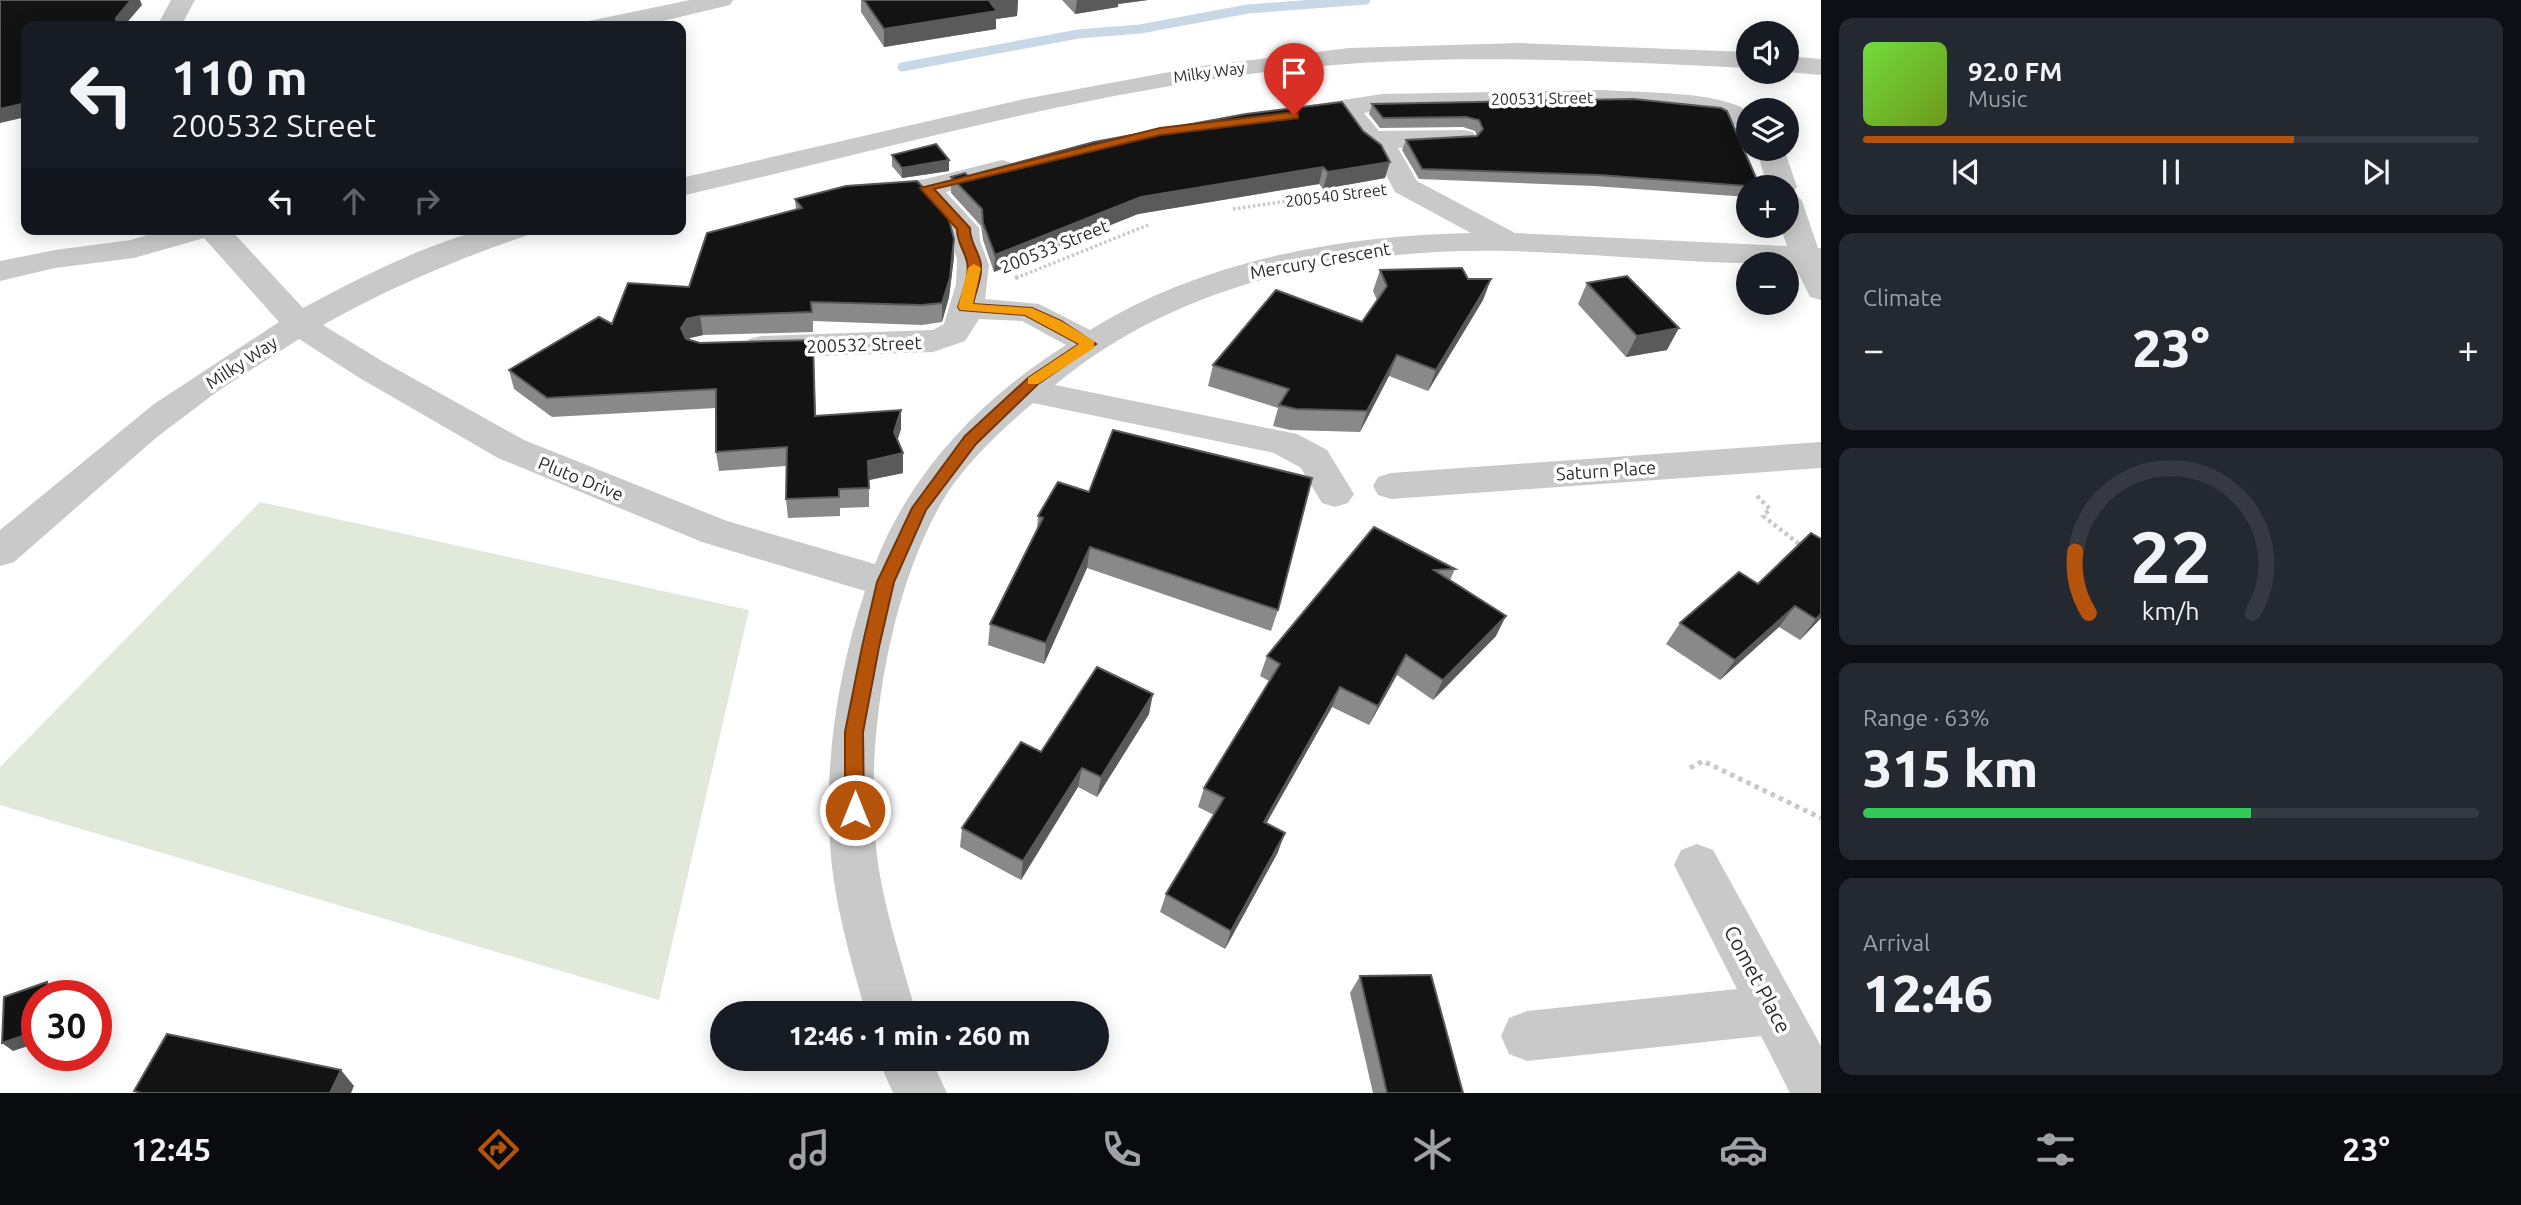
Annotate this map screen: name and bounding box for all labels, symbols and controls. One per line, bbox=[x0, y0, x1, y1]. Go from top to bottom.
map controls bbox=[1736, 21, 1799, 315]
button: sound bbox=[1736, 21, 1799, 84]
pin bbox=[1264, 43, 1324, 115]
icon: left bbox=[56, 49, 147, 140]
text: 110 m bbox=[171, 49, 308, 104]
icon: arrive bbox=[1275, 54, 1313, 92]
text: 92.0 FM bbox=[1968, 57, 2062, 86]
street label: Milky Way bbox=[1172, 58, 1246, 86]
text: Music bbox=[1968, 86, 2027, 111]
street label: 200531 Street bbox=[1491, 88, 1594, 108]
button: layers bbox=[1736, 98, 1799, 161]
text: 200532 Street bbox=[171, 107, 376, 143]
icon: previous bbox=[1947, 153, 1985, 191]
icon: pause bbox=[2152, 153, 2190, 191]
icon: next bbox=[2357, 153, 2395, 191]
button: + bbox=[1736, 175, 1799, 238]
street label: 200540 Street bbox=[1284, 180, 1389, 210]
icon: left bbox=[262, 182, 300, 220]
icon: ahead bbox=[335, 182, 373, 220]
icon: right bbox=[408, 182, 446, 220]
street label: 200533 Street bbox=[997, 215, 1111, 277]
street label: Mercury Crescent bbox=[1248, 238, 1392, 282]
button: − bbox=[1736, 252, 1799, 315]
text: Climate bbox=[1863, 285, 1942, 310]
text: 23° bbox=[2132, 319, 2210, 377]
text: − bbox=[1863, 328, 1884, 370]
text: + bbox=[2458, 328, 2479, 370]
street label: Milky Way bbox=[202, 331, 281, 392]
street label: 200532 Street bbox=[806, 332, 922, 356]
street label: Pluto Drive bbox=[536, 452, 626, 504]
street label: Saturn Place bbox=[1555, 457, 1657, 483]
text: 22 bbox=[2130, 515, 2212, 597]
text: km/h bbox=[2142, 596, 2200, 624]
text: Range · 63% bbox=[1863, 705, 1990, 730]
text: 315 km bbox=[1863, 739, 2038, 797]
position arrow bbox=[818, 773, 892, 847]
street label: Comet Place bbox=[1720, 921, 1796, 1037]
text: Arrival bbox=[1863, 930, 1930, 955]
text: 12:46 bbox=[1863, 964, 1993, 1022]
speed limit sign: 30 bbox=[21, 980, 112, 1071]
text: 12:46 · 1 min · 260 m bbox=[789, 1021, 1030, 1050]
icon: directions bbox=[474, 1125, 523, 1174]
icon: music bbox=[785, 1125, 834, 1174]
icon: phone bbox=[1097, 1125, 1146, 1174]
icon: climate bbox=[1408, 1125, 1457, 1174]
icon: car bbox=[1719, 1125, 1768, 1174]
icon: filters bbox=[2031, 1125, 2080, 1174]
text: 12:45 bbox=[131, 1131, 211, 1167]
text: 23° bbox=[2342, 1131, 2390, 1167]

